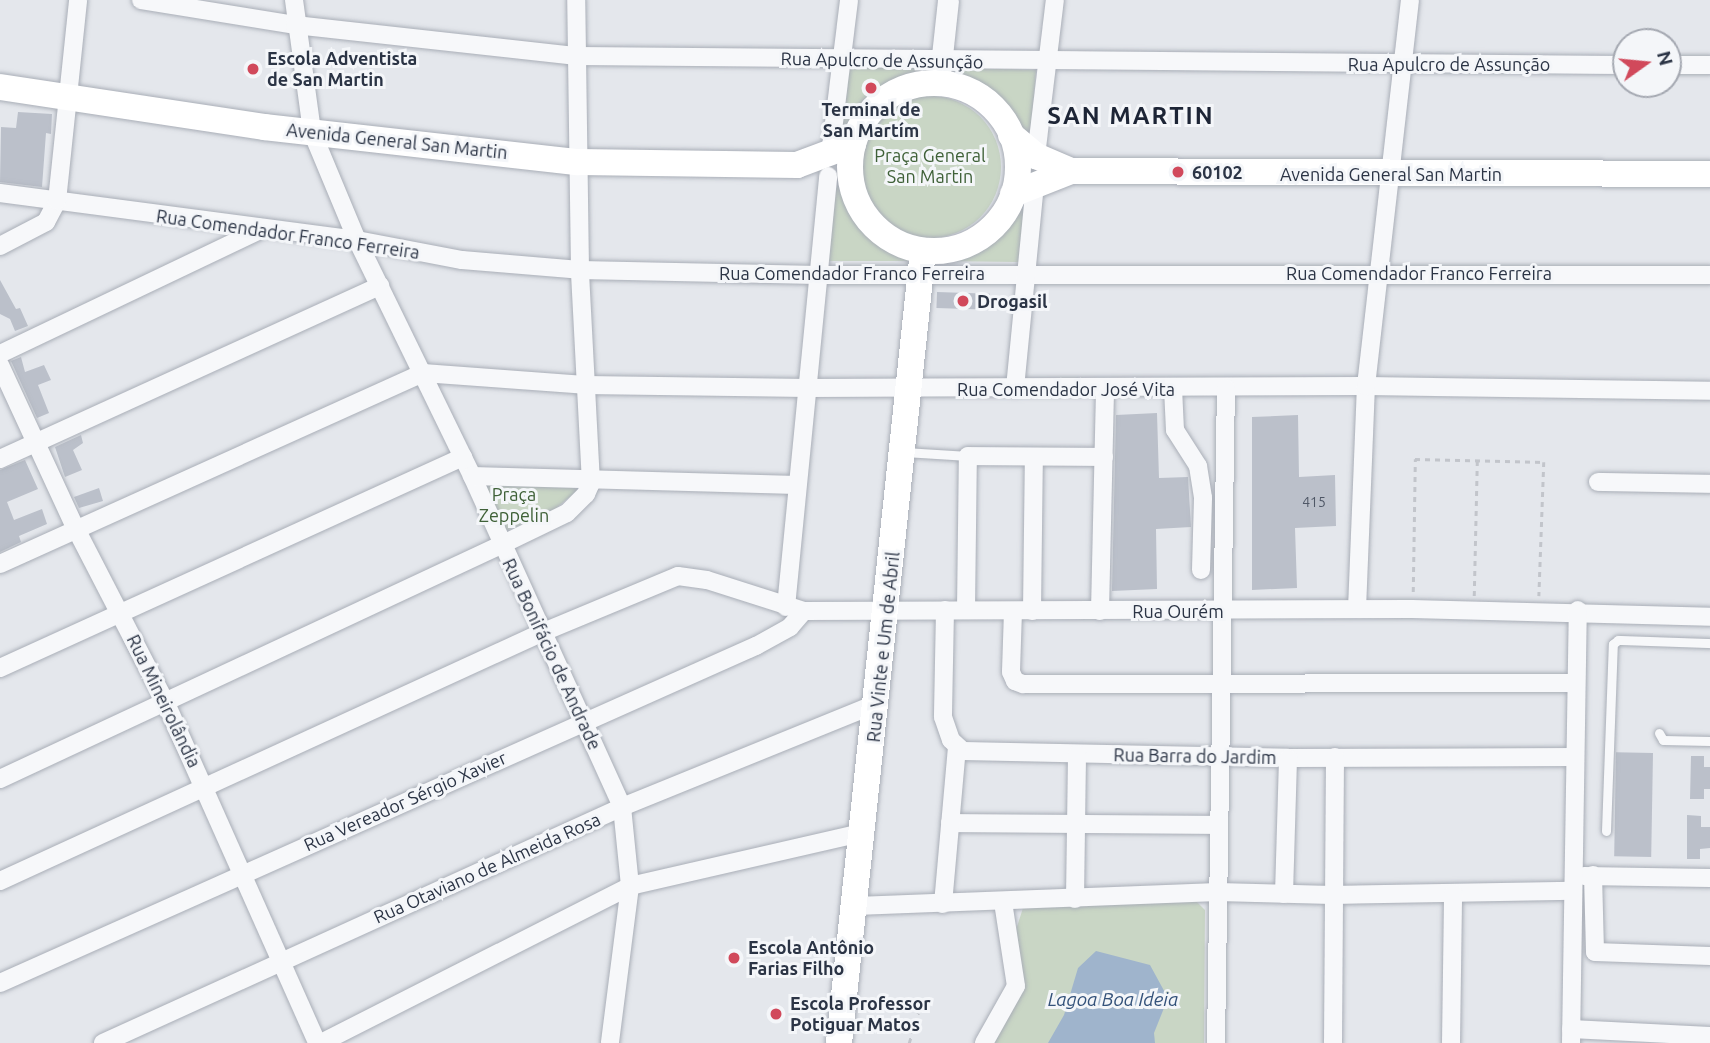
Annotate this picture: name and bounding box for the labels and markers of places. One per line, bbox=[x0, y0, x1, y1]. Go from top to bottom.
place label: Escola Adventista de San Martin bbox=[267, 48, 417, 90]
marker: Escola Adventista de San Martin bbox=[245, 61, 261, 77]
marker: Terminal de San Martím bbox=[863, 80, 879, 96]
place label: Terminal de San Martím bbox=[821, 99, 921, 142]
place label: 60102 bbox=[1192, 161, 1243, 183]
marker: 60102 bbox=[1170, 164, 1186, 180]
place label: Drogasil bbox=[977, 290, 1048, 312]
marker: Drogasil bbox=[955, 293, 971, 309]
place label: Escola Antônio Farias Filho bbox=[748, 937, 874, 979]
marker: Escola Antônio Farias Filho bbox=[726, 950, 742, 966]
place label: Escola Professor Potiguar Matos bbox=[790, 993, 931, 1036]
marker: Escola Professor Potiguar Matos bbox=[768, 1006, 784, 1022]

